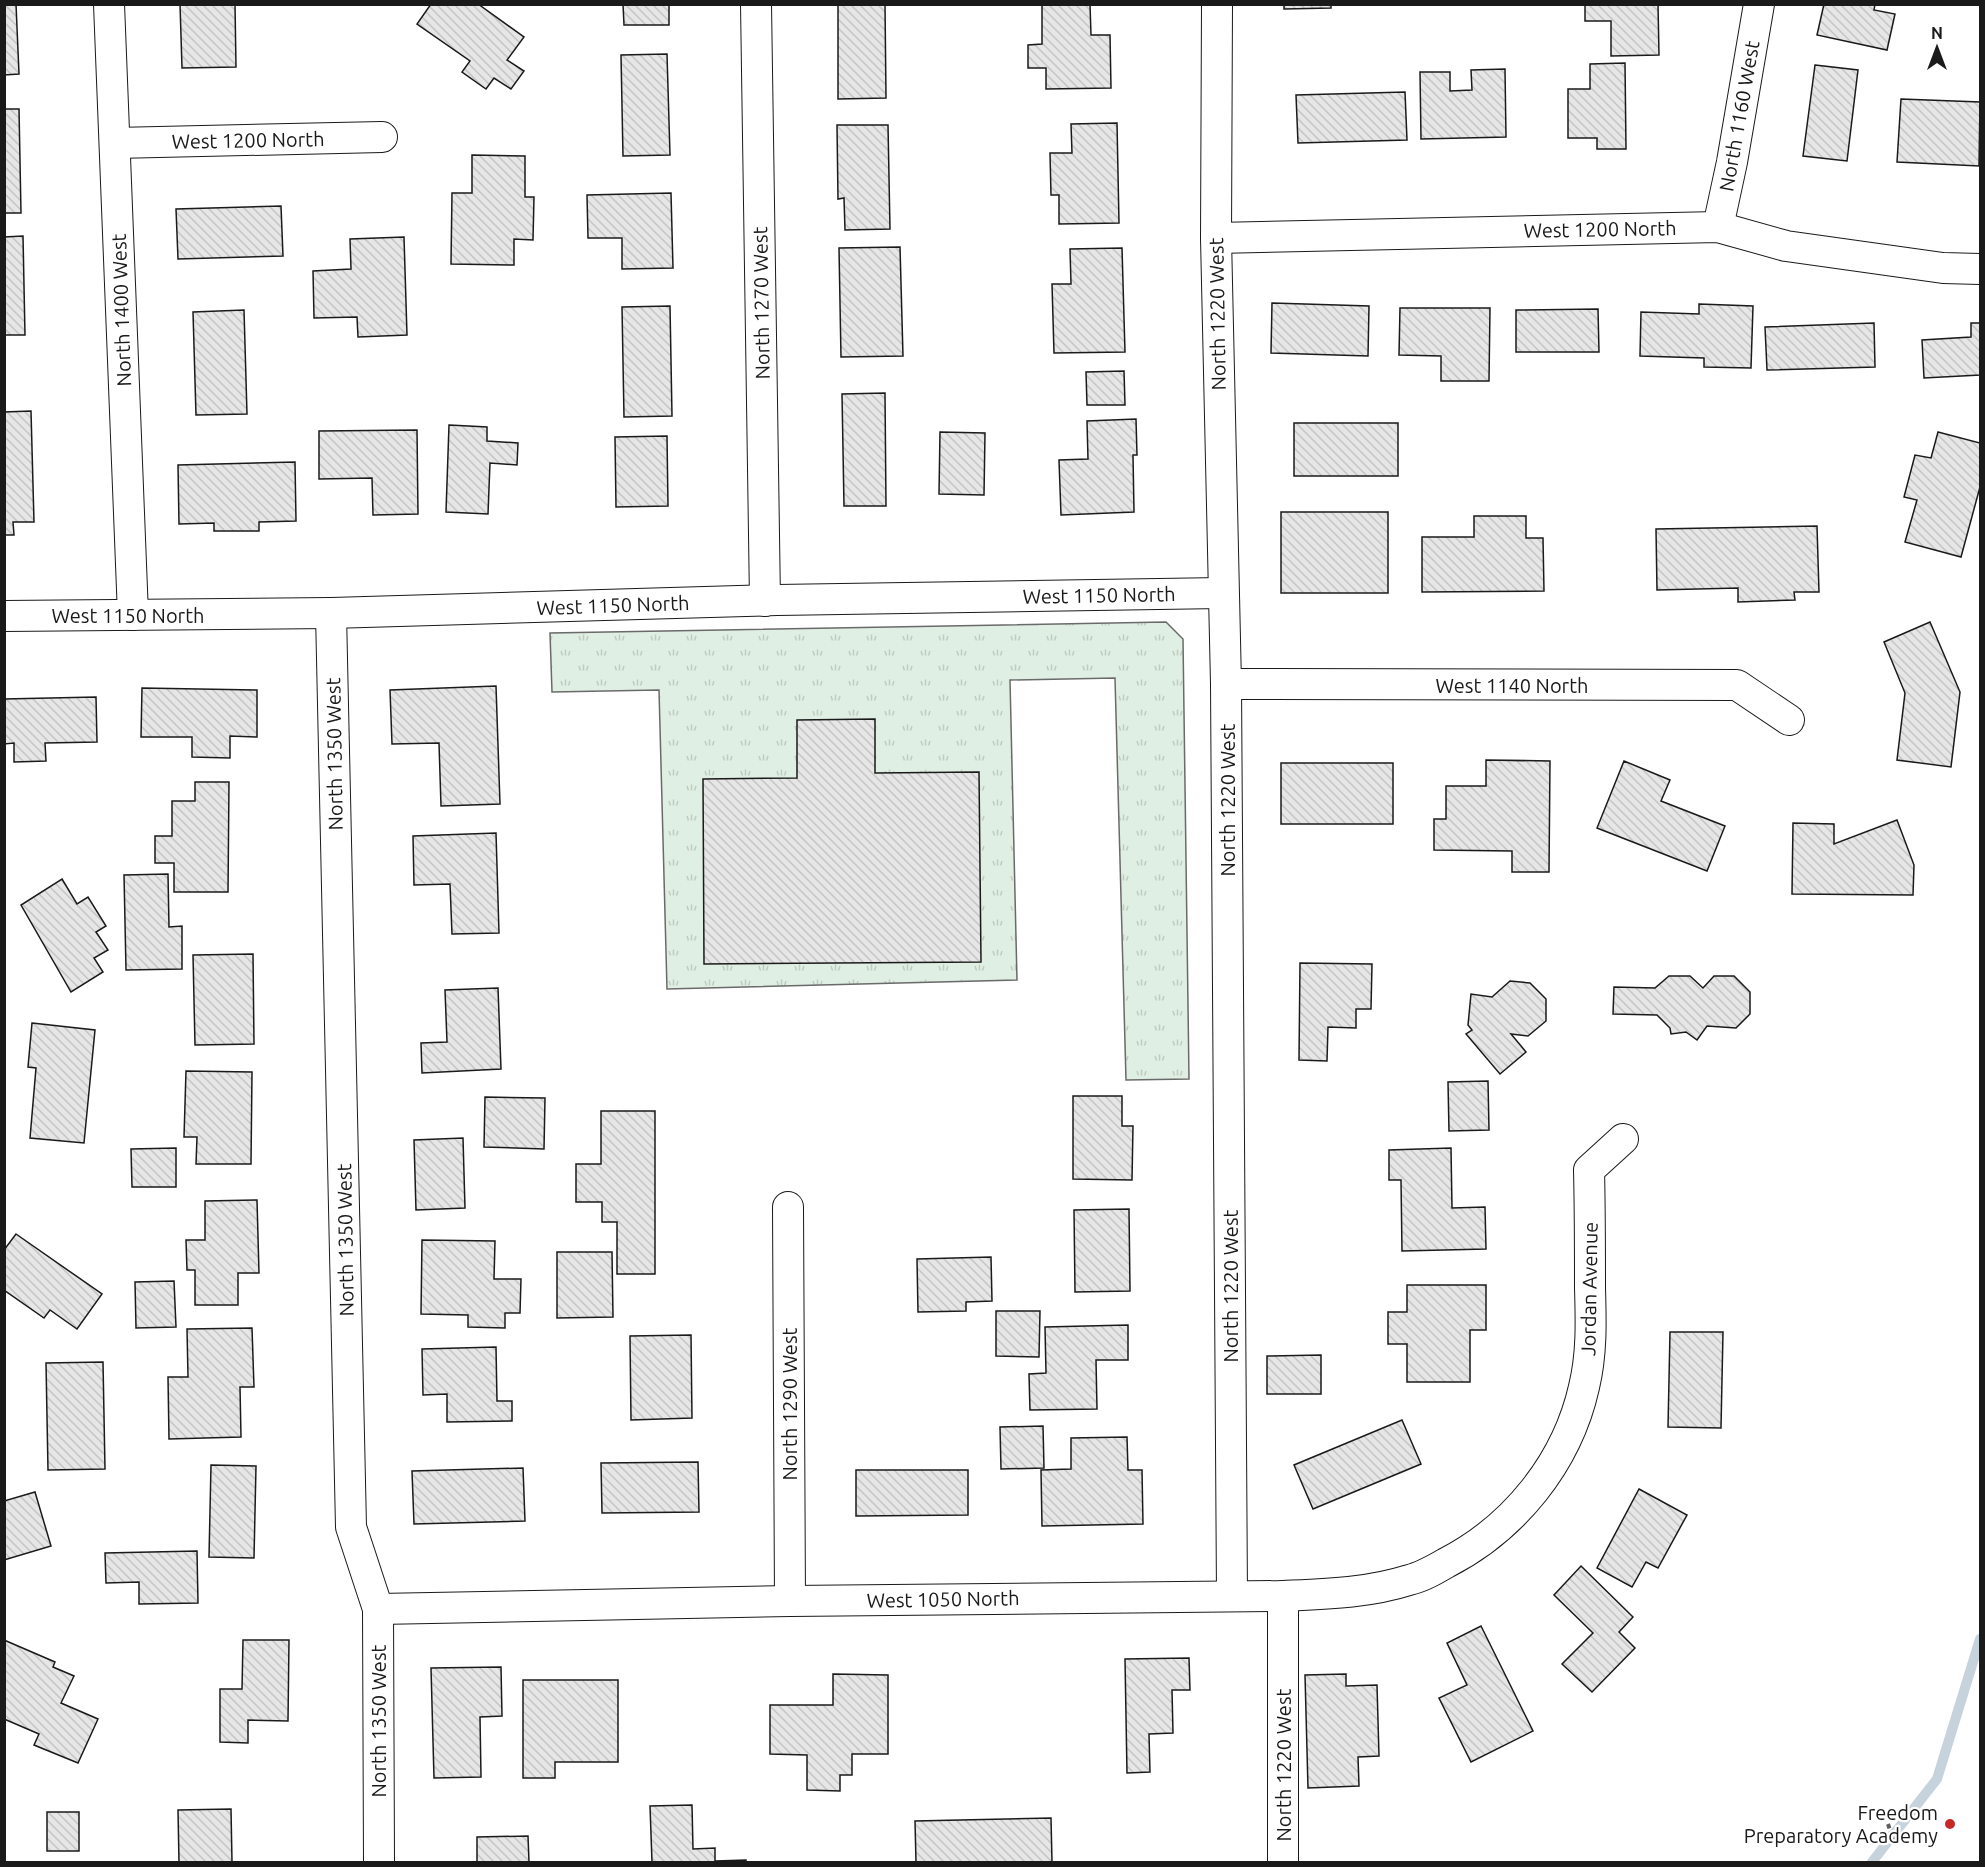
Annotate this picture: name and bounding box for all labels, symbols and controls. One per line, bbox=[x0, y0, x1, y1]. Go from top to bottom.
north arrow bbox=[1907, 18, 1967, 78]
text: N bbox=[1931, 24, 1943, 42]
street label: North 1160 West bbox=[1714, 39, 1764, 193]
street label: West 1200 North bbox=[171, 127, 325, 153]
street label: West 1200 North bbox=[1523, 216, 1677, 242]
street label: North 1270 West bbox=[748, 226, 774, 380]
street label: North 1400 West bbox=[107, 233, 135, 387]
street label: North 1220 West bbox=[1204, 237, 1230, 391]
street label: West 1150 North bbox=[1022, 582, 1176, 608]
street label: West 1150 North bbox=[536, 591, 690, 619]
street label: West 1150 North bbox=[52, 604, 204, 627]
street label: West 1140 North bbox=[1436, 674, 1588, 697]
street label: North 1350 West bbox=[321, 677, 347, 831]
street label: North 1220 West bbox=[1216, 723, 1239, 876]
street label: North 1350 West bbox=[332, 1163, 358, 1317]
street label: North 1220 West bbox=[1219, 1209, 1242, 1362]
street label: Jordan Avenue bbox=[1576, 1222, 1602, 1356]
street label: North 1290 West bbox=[778, 1327, 801, 1480]
street label: West 1050 North bbox=[866, 1586, 1020, 1612]
street label: North 1350 West bbox=[367, 1644, 390, 1797]
street label: North 1220 West bbox=[1272, 1688, 1295, 1841]
place label: Freedom Preparatory Academy bbox=[1744, 1801, 1938, 1847]
marker: Freedom Preparatory Academy bbox=[1943, 1817, 1957, 1831]

